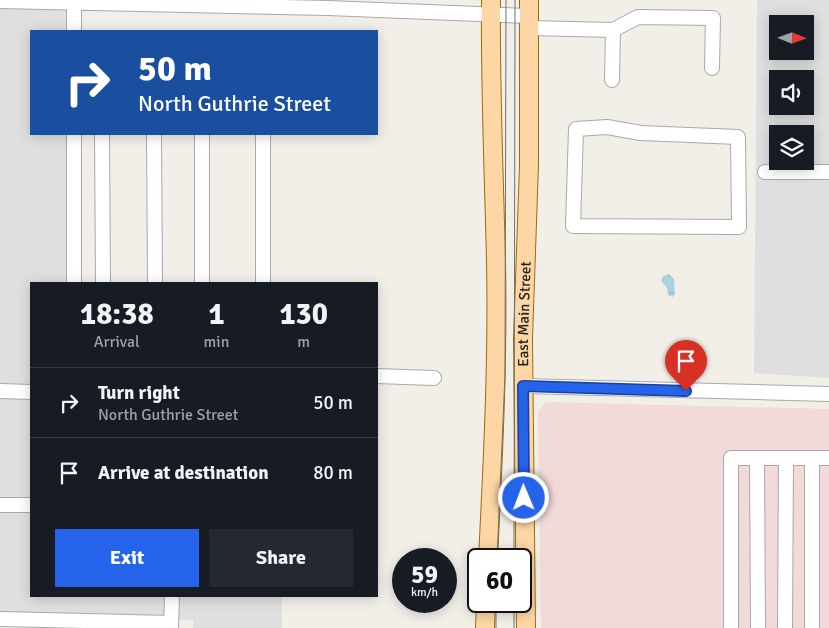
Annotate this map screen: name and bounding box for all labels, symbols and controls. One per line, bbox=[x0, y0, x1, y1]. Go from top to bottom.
north arrow bbox=[769, 15, 814, 60]
map controls bbox=[769, 15, 814, 170]
text: 50 m bbox=[138, 47, 212, 90]
icon: right bbox=[55, 50, 120, 115]
button: sound bbox=[769, 70, 814, 115]
text: North Guthrie Street bbox=[138, 90, 331, 117]
button: layers bbox=[769, 125, 814, 170]
street label: East Main Street bbox=[514, 261, 535, 367]
text: 18:38 bbox=[80, 296, 154, 333]
text: 1 bbox=[208, 296, 225, 333]
text: 130 bbox=[279, 296, 328, 333]
text: Arrival bbox=[94, 332, 140, 352]
text: min bbox=[204, 332, 229, 352]
text: m bbox=[297, 332, 310, 352]
pin bbox=[665, 340, 707, 391]
icon: arrive bbox=[672, 347, 700, 375]
text: Turn right bbox=[98, 381, 180, 405]
icon: right bbox=[55, 389, 83, 417]
text: 50 m bbox=[313, 391, 353, 415]
text: North Guthrie Street bbox=[98, 405, 238, 425]
icon: arrive bbox=[55, 459, 83, 487]
text: Arrive at destination bbox=[98, 461, 269, 485]
text: 80 m bbox=[313, 461, 353, 485]
position arrow bbox=[497, 471, 549, 523]
button: Exit bbox=[55, 529, 199, 587]
button: Share bbox=[209, 529, 353, 587]
speed limit sign: 60 bbox=[467, 548, 532, 613]
text: 59 bbox=[411, 559, 438, 590]
text: km/h bbox=[411, 585, 438, 600]

